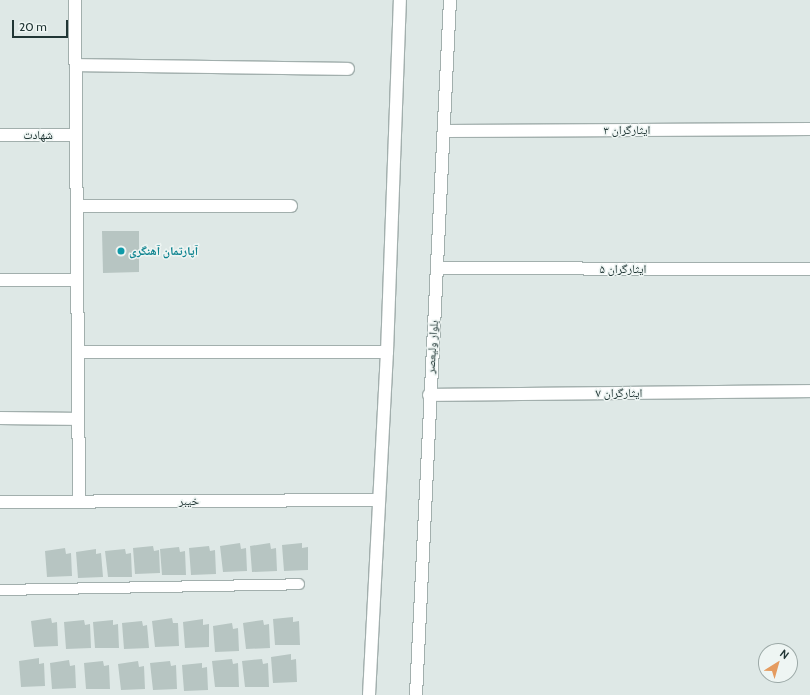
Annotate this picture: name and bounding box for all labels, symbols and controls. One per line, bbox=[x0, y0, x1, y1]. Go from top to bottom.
scale bar bbox=[14, 12, 70, 38]
text: 20 m bbox=[19, 19, 47, 34]
street label: ایثارگران ۳ bbox=[604, 123, 650, 137]
street label: شهادت bbox=[23, 128, 53, 142]
place label: آپارتمان آهنگری bbox=[129, 244, 198, 258]
marker: آپارتمان آهنگری bbox=[116, 246, 126, 256]
street label: ایثارگران ۵ bbox=[600, 262, 646, 276]
street label: بلوار ولیعصر bbox=[423, 320, 441, 374]
street label: ایثارگران ۷ bbox=[596, 386, 642, 400]
street label: خیبر bbox=[179, 494, 199, 508]
north arrow bbox=[758, 643, 798, 683]
text: N bbox=[777, 646, 792, 662]

